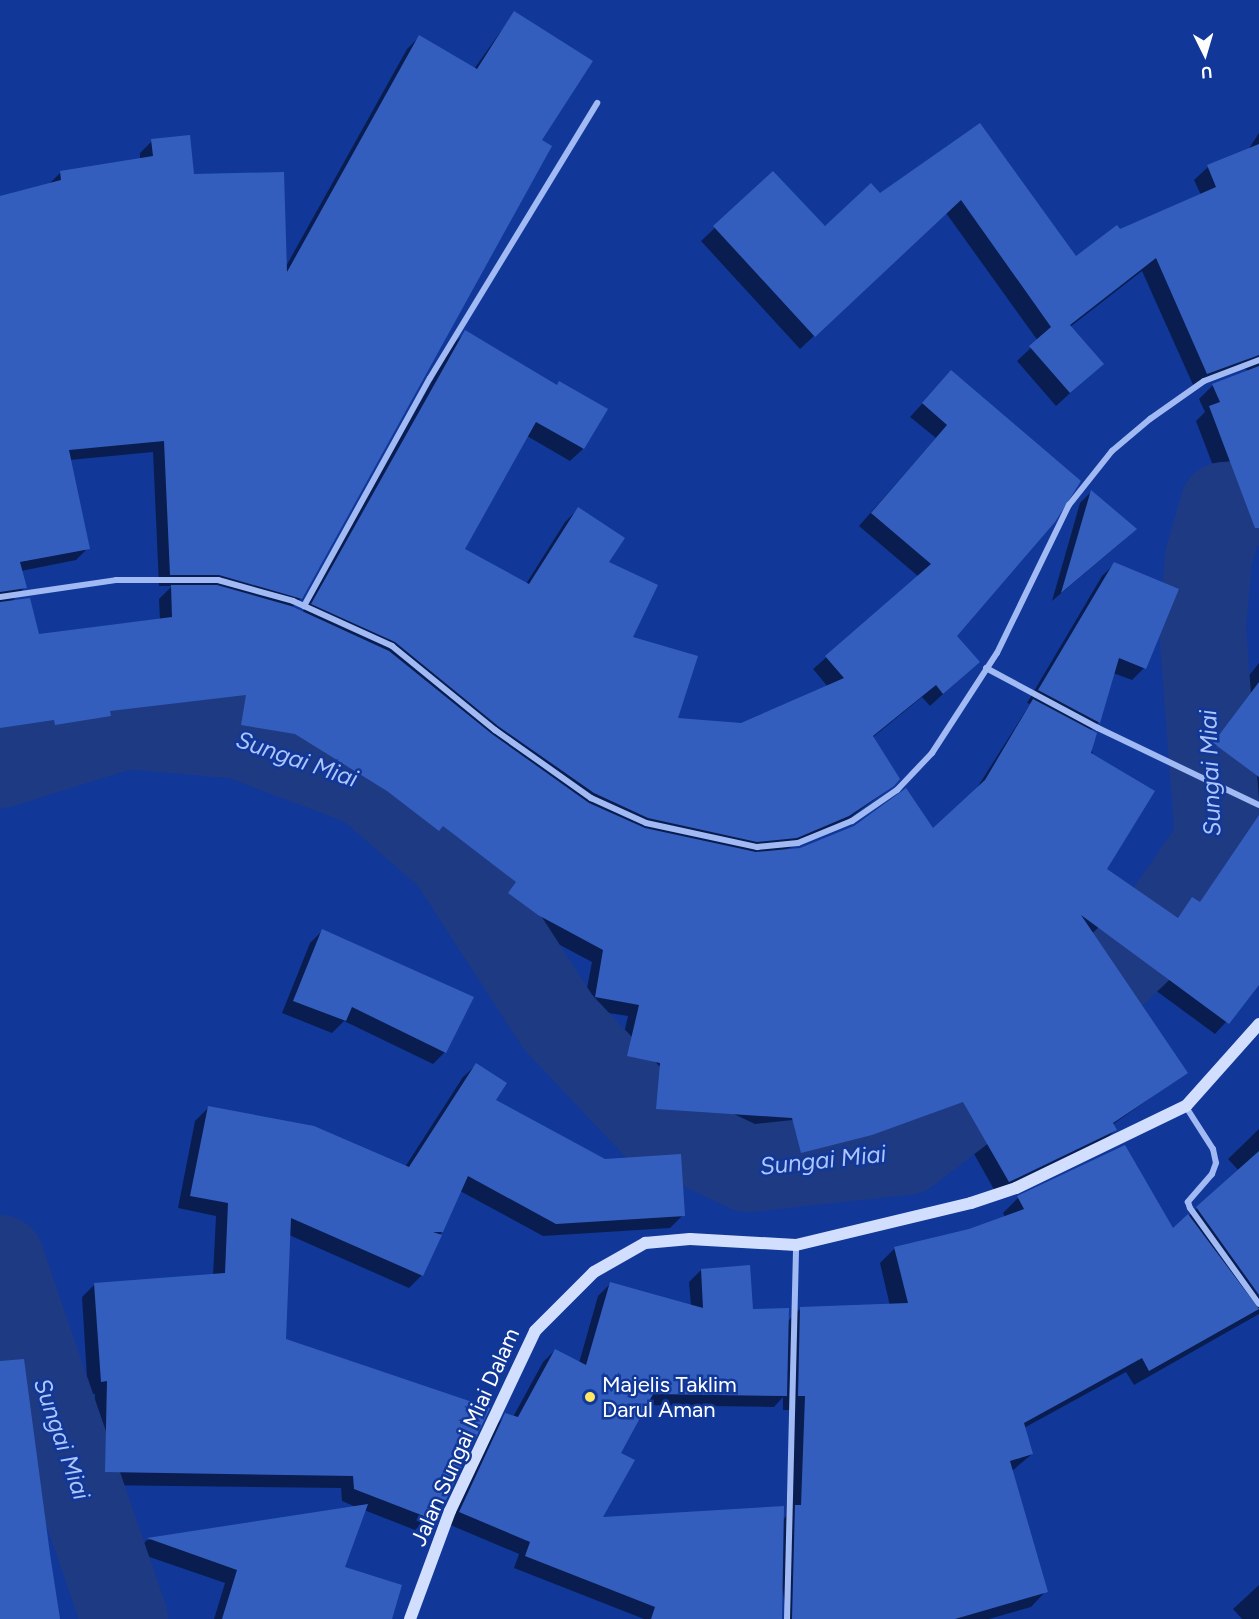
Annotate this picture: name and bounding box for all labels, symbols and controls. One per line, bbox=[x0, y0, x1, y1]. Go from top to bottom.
north arrow bbox=[1175, 24, 1235, 84]
text: U bbox=[1200, 62, 1213, 82]
water label: Sungai Miai bbox=[1193, 709, 1227, 837]
water label: Sungai Miai bbox=[232, 725, 362, 793]
water label: Sungai Miai bbox=[758, 1139, 888, 1181]
street label: Jalan Sungai Miai Dalam bbox=[405, 1324, 525, 1550]
place label: Majelis Taklim Darul Aman bbox=[602, 1371, 737, 1422]
water label: Sungai Miai bbox=[28, 1374, 96, 1504]
marker: Majelis Taklim Darul Aman bbox=[583, 1390, 597, 1404]

